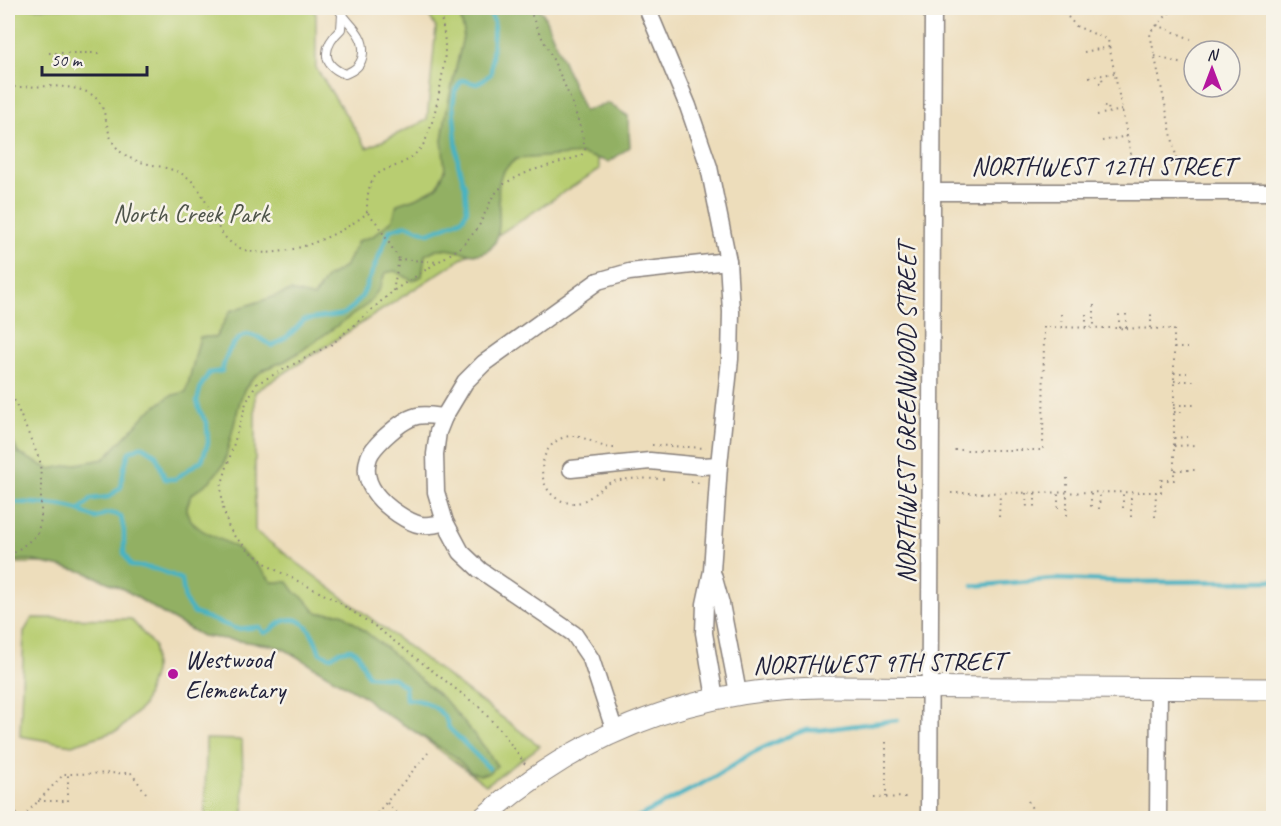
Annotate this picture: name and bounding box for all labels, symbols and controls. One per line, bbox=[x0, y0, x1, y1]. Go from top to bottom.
scale bar bbox=[42, 39, 147, 77]
north arrow bbox=[1182, 39, 1242, 99]
text: N bbox=[1207, 45, 1220, 65]
text: 50 m bbox=[51, 49, 84, 71]
street label: NORTHWEST 12TH STREET bbox=[971, 150, 1242, 183]
park label: North Creek Park bbox=[113, 197, 272, 230]
street label: NORTHWEST GREENWOOD STREET bbox=[890, 237, 923, 583]
place label: Westwood Elementary bbox=[185, 643, 287, 706]
street label: NORTHWEST 9TH STREET bbox=[753, 644, 1012, 682]
marker: Westwood Elementary bbox=[166, 667, 180, 681]

